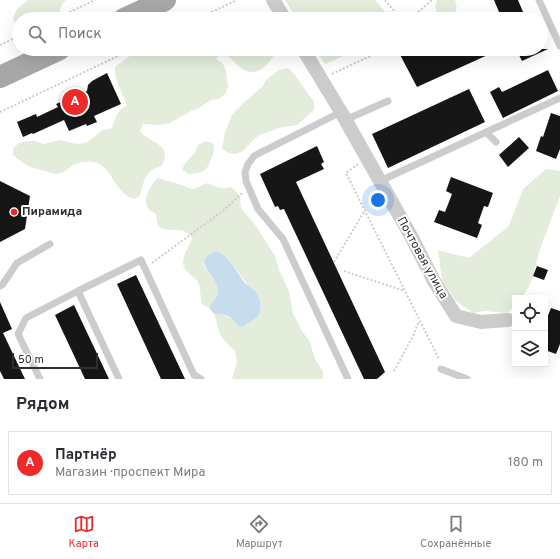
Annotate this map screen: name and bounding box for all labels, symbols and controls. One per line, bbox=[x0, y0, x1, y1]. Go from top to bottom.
search box bbox=[12, 12, 548, 56]
icon: search bbox=[26, 23, 48, 45]
text: Поиск bbox=[58, 25, 102, 44]
pin: A bbox=[62, 87, 88, 117]
your location bbox=[368, 190, 388, 210]
place label: Пирамида bbox=[22, 204, 82, 220]
marker: Пирамида bbox=[9, 207, 19, 217]
street label: Почтовая улица bbox=[393, 214, 451, 302]
map controls bbox=[512, 295, 548, 367]
button: locate bbox=[512, 295, 548, 331]
button: layers bbox=[512, 331, 548, 367]
scale bar bbox=[12, 351, 98, 370]
text: 50 m bbox=[18, 353, 44, 367]
text: Рядом bbox=[16, 394, 69, 416]
text: Партнёр bbox=[55, 446, 117, 465]
text: A bbox=[25, 455, 35, 471]
text: 180 m bbox=[508, 455, 543, 471]
text: Магазин · проспект Мира bbox=[55, 465, 205, 481]
tab: Карта bbox=[69, 513, 99, 551]
tab: Маршрут bbox=[236, 513, 283, 551]
tab: Сохранённые bbox=[420, 513, 491, 551]

